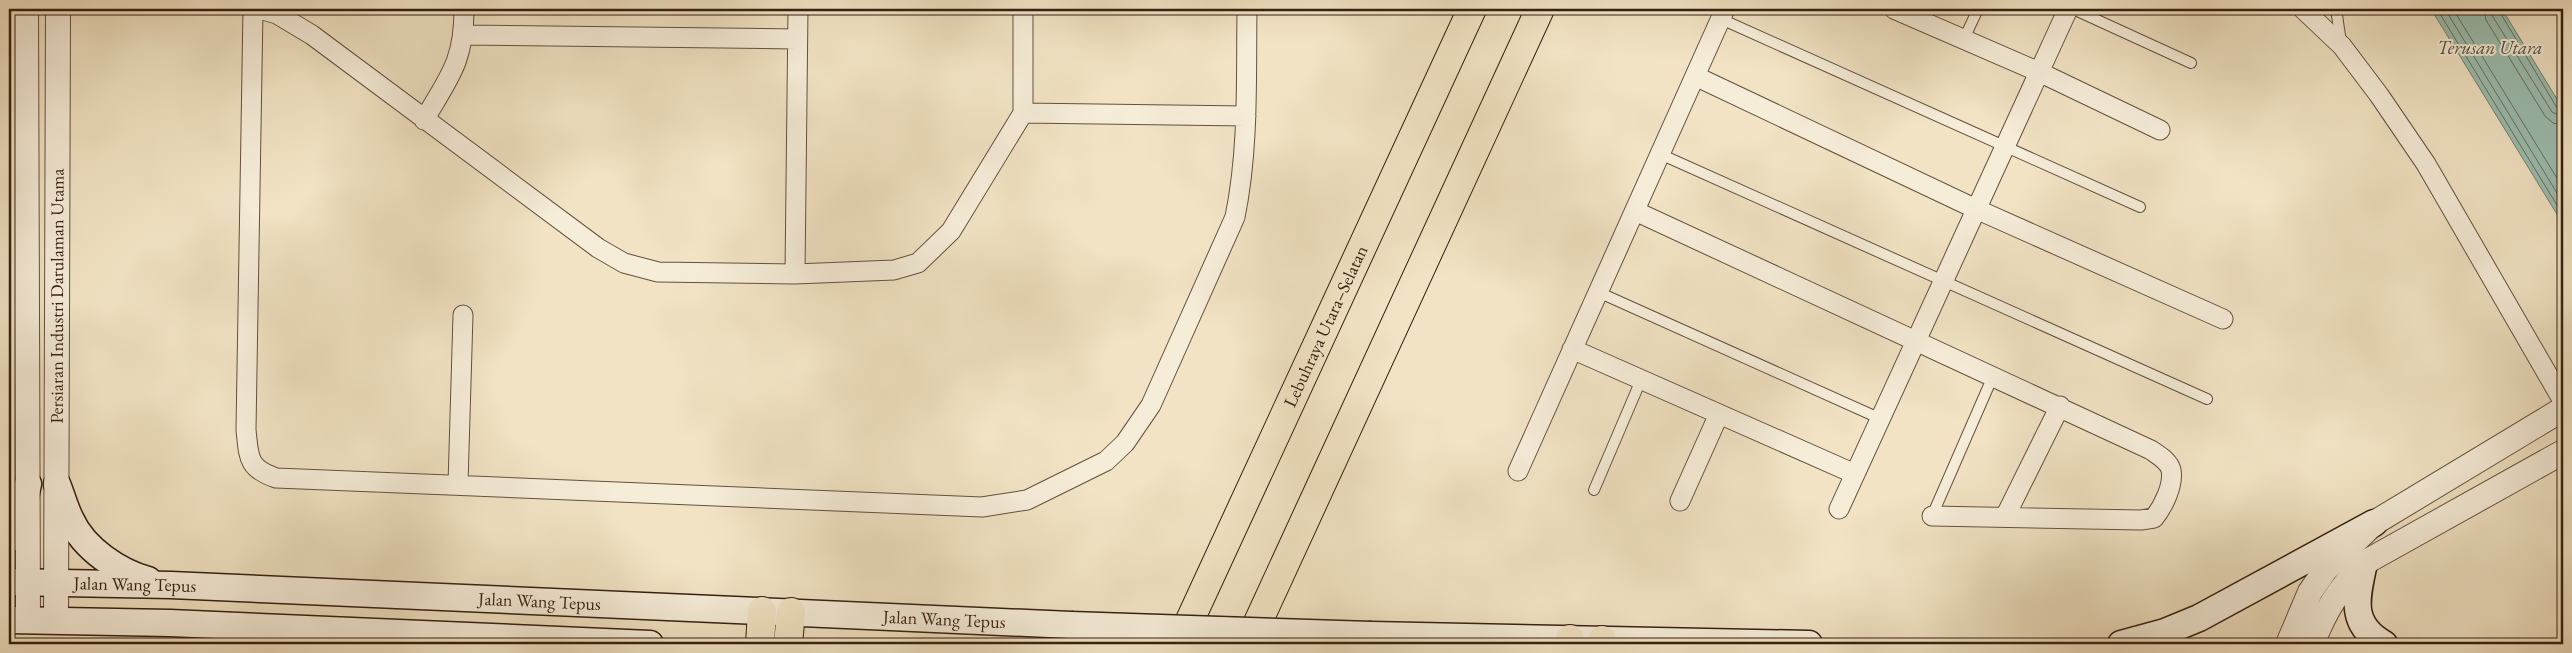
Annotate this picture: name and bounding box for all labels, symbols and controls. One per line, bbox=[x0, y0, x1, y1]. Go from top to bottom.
water label: Terusan Utara bbox=[2437, 35, 2543, 60]
street label: Persiaran Industri Darulaman Utama bbox=[45, 168, 68, 424]
street label: Lebuhraya Utara–Selatan bbox=[1278, 241, 1373, 411]
street label: Jalan Wang Tepus bbox=[71, 571, 197, 597]
street label: Jalan Wang Tepus bbox=[476, 587, 602, 615]
street label: Jalan Wang Tepus bbox=[880, 605, 1006, 633]

